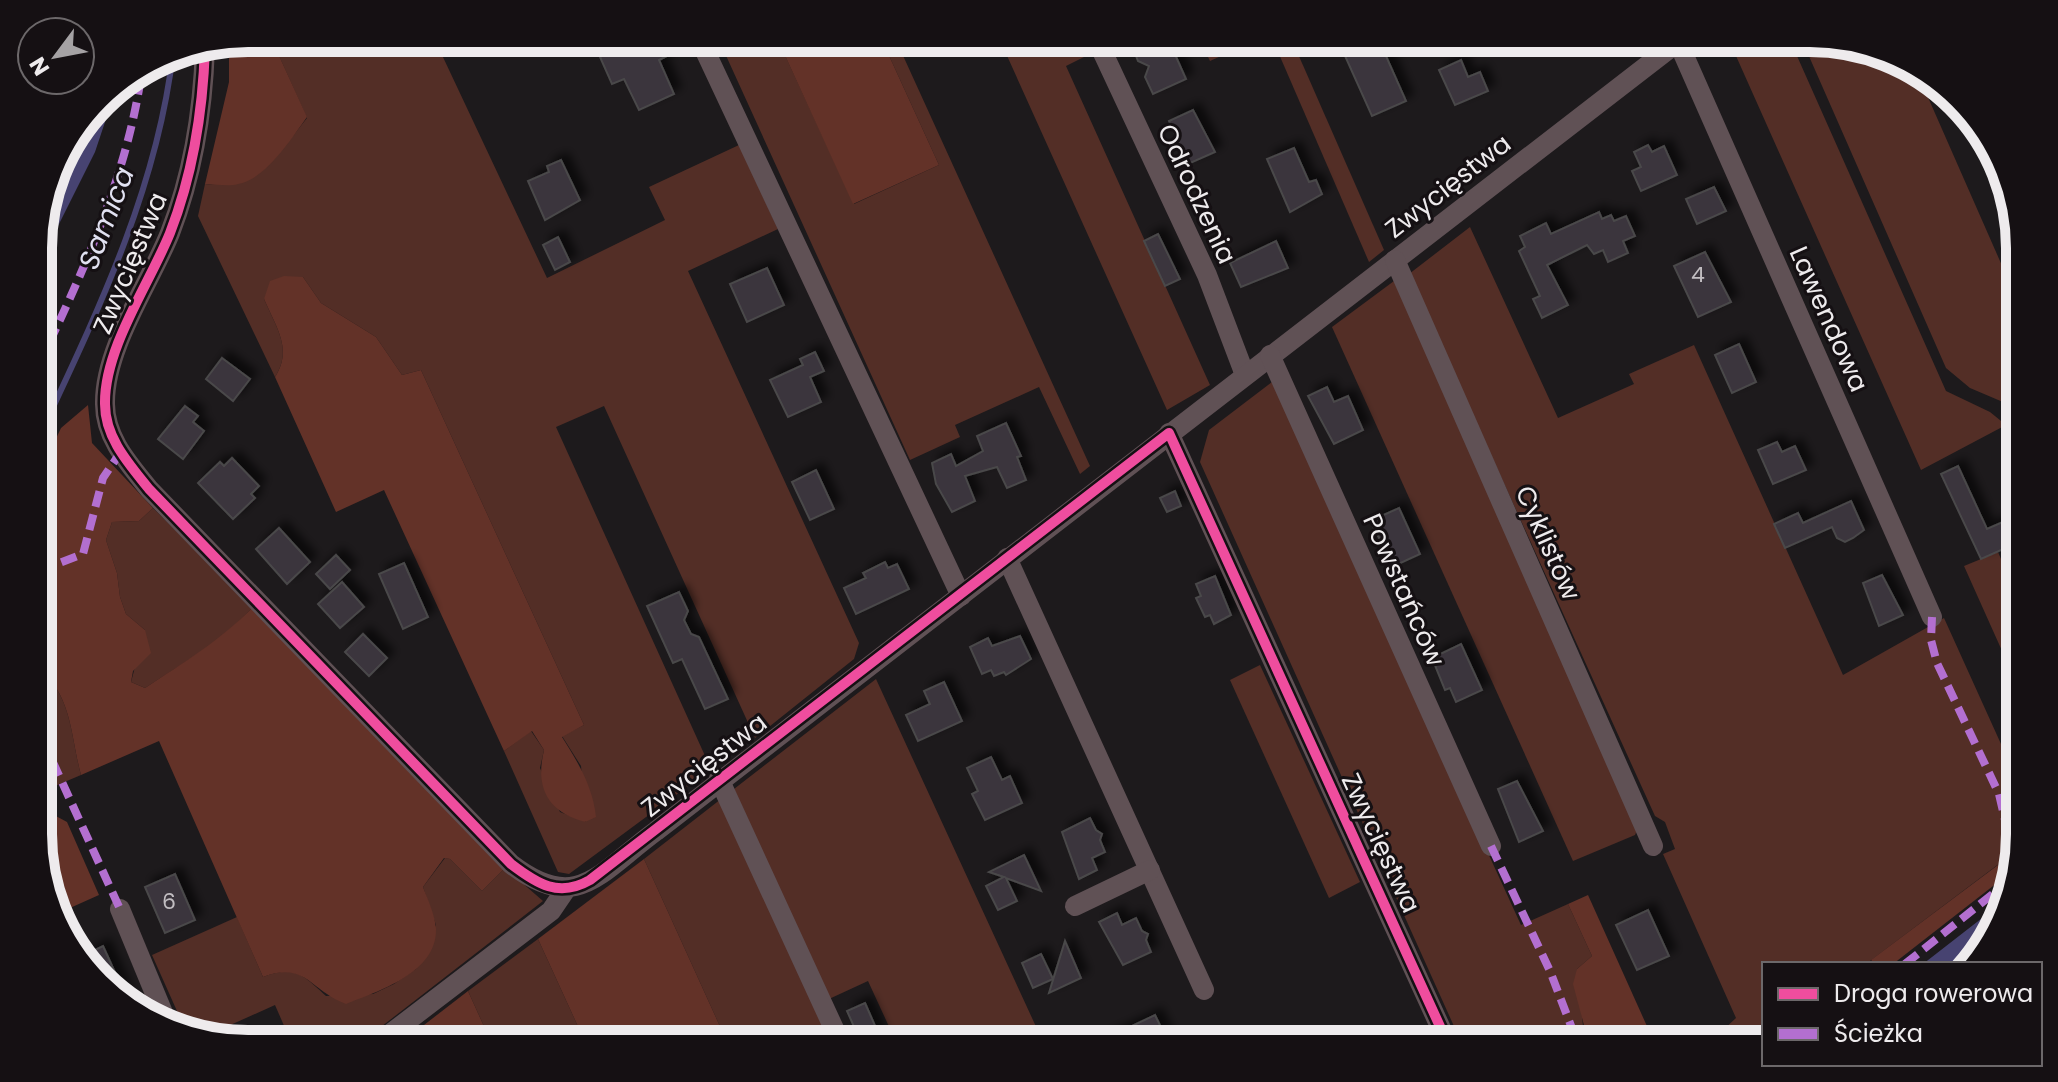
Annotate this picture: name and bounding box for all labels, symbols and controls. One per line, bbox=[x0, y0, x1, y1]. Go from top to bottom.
north arrow bbox=[16, 16, 96, 96]
text: N bbox=[22, 51, 57, 82]
street label: Odrodzenia bbox=[1149, 118, 1245, 270]
street label: Zwycięstwa bbox=[1378, 126, 1518, 246]
water label: Samica bbox=[69, 161, 144, 275]
street label: Zwycięstwa bbox=[84, 187, 176, 339]
street label: Lawendowa bbox=[1781, 240, 1877, 398]
house number: 4 bbox=[1691, 259, 1705, 290]
street label: Cyklistów bbox=[1507, 480, 1589, 606]
street label: Powstańców bbox=[1354, 508, 1454, 672]
street label: Zwycięstwa bbox=[634, 705, 774, 825]
street label: Zwycięstwa bbox=[1333, 767, 1429, 919]
house number: 6 bbox=[162, 886, 176, 917]
legend bbox=[1762, 962, 2042, 1066]
text: Droga rowerowa bbox=[1834, 977, 2033, 1010]
text: Ścieżka bbox=[1834, 1017, 1923, 1050]

